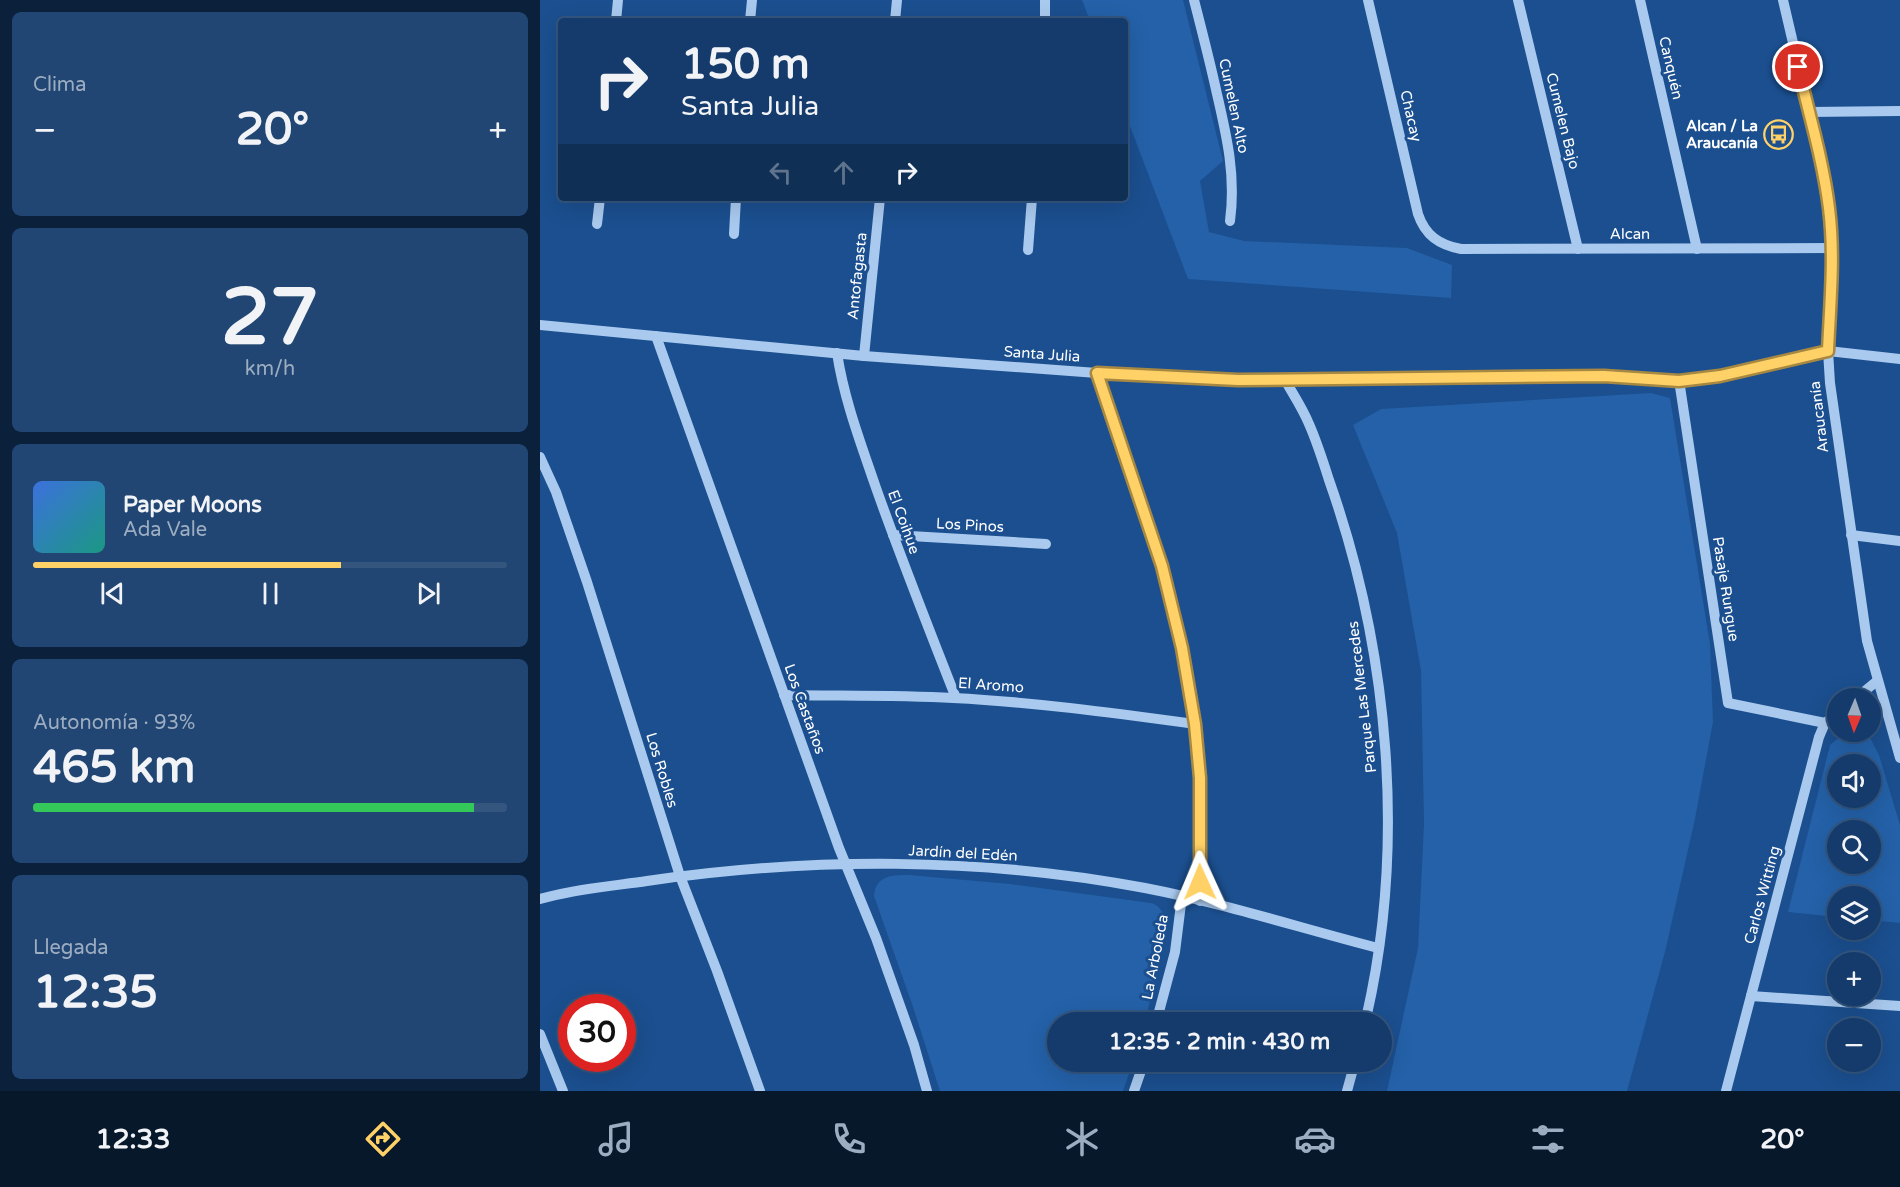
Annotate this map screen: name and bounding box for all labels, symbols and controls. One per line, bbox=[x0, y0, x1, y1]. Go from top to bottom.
street label: Canquén bbox=[1655, 35, 1687, 101]
text: 150 m bbox=[681, 39, 810, 90]
pin bbox=[1772, 41, 1823, 92]
icon: right bbox=[582, 42, 660, 120]
icon: arrive bbox=[1781, 50, 1814, 83]
street label: Cumelen Alto bbox=[1215, 57, 1253, 155]
street label: Cumelen Bajo bbox=[1542, 71, 1584, 171]
text: Clima bbox=[33, 73, 86, 97]
street label: Chacay bbox=[1396, 88, 1426, 144]
text: Santa Julia bbox=[681, 90, 819, 123]
text: 20° bbox=[236, 103, 309, 157]
text: − bbox=[33, 111, 57, 150]
text: + bbox=[488, 111, 507, 150]
place label: Alcan / La Araucanía bbox=[1686, 117, 1758, 152]
bus stop icon: Alcan / La Araucanía bbox=[1763, 119, 1795, 151]
icon: left bbox=[764, 156, 797, 189]
icon: ahead bbox=[827, 156, 860, 189]
icon: right bbox=[890, 156, 923, 189]
street label: Alcan bbox=[1610, 225, 1650, 243]
street label: Antofagasta bbox=[843, 231, 871, 321]
text: 27 bbox=[221, 271, 319, 365]
street label: Santa Julia bbox=[1003, 342, 1081, 366]
text: km/h bbox=[245, 357, 295, 381]
street label: Araucanía bbox=[1806, 380, 1832, 454]
street label: El Coihue bbox=[884, 487, 924, 557]
text: Paper Moons bbox=[123, 492, 262, 518]
street label: Los Pinos bbox=[936, 514, 1004, 536]
text: Ada Vale bbox=[123, 518, 207, 542]
street label: Pasaje Rungue bbox=[1709, 535, 1743, 643]
icon: previous bbox=[96, 577, 129, 610]
icon: pause bbox=[254, 577, 287, 610]
icon: next bbox=[412, 577, 445, 610]
street label: Parque Las Mercedes bbox=[1344, 620, 1380, 774]
street label: Los Castaños bbox=[780, 662, 830, 756]
street label: El Aromo bbox=[958, 674, 1024, 696]
north arrow bbox=[1827, 688, 1881, 742]
map controls bbox=[1827, 688, 1881, 1072]
text: Autonomía · 93% bbox=[33, 711, 195, 735]
street label: Los Robles bbox=[642, 730, 682, 810]
text: 465 km bbox=[33, 741, 195, 795]
button: sound bbox=[1827, 754, 1881, 808]
button: search bbox=[1827, 820, 1881, 874]
street label: Jardín del Edén bbox=[908, 841, 1018, 865]
street label: Carlos Witting bbox=[1740, 844, 1784, 946]
position arrow bbox=[1168, 850, 1232, 914]
button: layers bbox=[1827, 886, 1881, 940]
street label: La Arboleda bbox=[1138, 913, 1172, 1001]
text: Llegada bbox=[33, 936, 109, 960]
button: + bbox=[1827, 952, 1881, 1006]
text: 12:35 bbox=[33, 966, 158, 1020]
speed limit sign: 30 bbox=[558, 994, 636, 1072]
button: − bbox=[1827, 1018, 1881, 1072]
text: 12:35 · 2 min · 430 m bbox=[1109, 1029, 1330, 1055]
icon: directions bbox=[362, 1118, 404, 1160]
icon: music bbox=[595, 1118, 637, 1160]
icon: phone bbox=[828, 1118, 870, 1160]
icon: climate bbox=[1061, 1118, 1103, 1160]
icon: car bbox=[1294, 1118, 1336, 1160]
icon: filters bbox=[1527, 1118, 1569, 1160]
text: 12:33 bbox=[96, 1123, 170, 1156]
text: 20° bbox=[1760, 1123, 1804, 1156]

